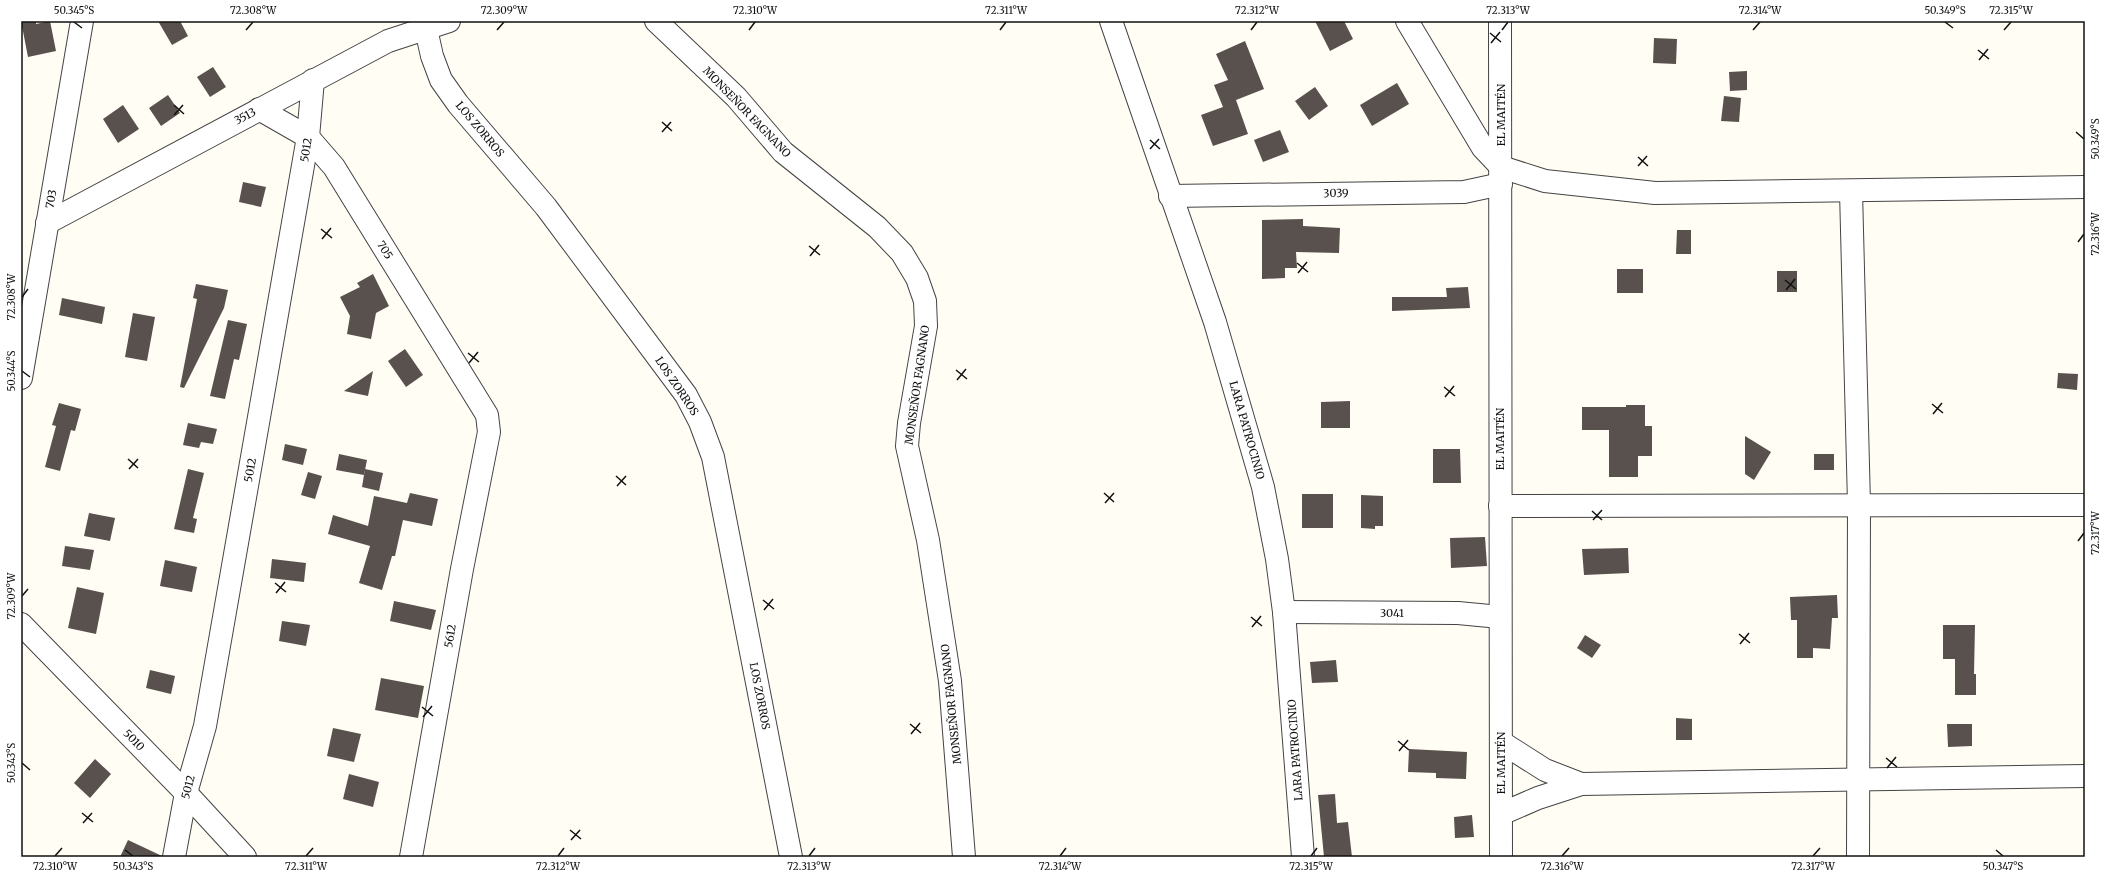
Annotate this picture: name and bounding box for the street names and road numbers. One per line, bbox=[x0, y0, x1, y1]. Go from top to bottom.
street label: MONSEÑOR FAGNANO bbox=[700, 64, 794, 160]
street label: EL MAITÉN bbox=[1494, 83, 1508, 146]
street label: LOS ZORROS bbox=[453, 98, 508, 160]
street label: 3513 bbox=[232, 105, 258, 127]
street label: 5012 bbox=[297, 137, 315, 163]
street label: 3039 bbox=[1323, 186, 1349, 200]
street label: 703 bbox=[42, 188, 60, 210]
street label: 705 bbox=[374, 238, 396, 262]
street label: MONSEÑOR FAGNANO bbox=[902, 324, 932, 446]
street label: LOS ZORROS bbox=[652, 354, 702, 419]
street label: LARA PATROCINIO bbox=[1226, 379, 1268, 481]
street label: EL MAITÉN bbox=[1493, 407, 1507, 470]
street label: 5012 bbox=[241, 457, 259, 483]
street label: 3041 bbox=[1380, 606, 1404, 620]
street label: 5612 bbox=[441, 623, 459, 649]
street label: MONSEÑOR FAGNANO bbox=[938, 643, 964, 765]
street label: LOS ZORROS bbox=[747, 661, 773, 731]
street label: LARA PATROCINIO bbox=[1284, 699, 1306, 801]
street label: 5010 bbox=[120, 726, 148, 754]
street label: EL MAITÉN bbox=[1494, 731, 1508, 794]
street label: 5012 bbox=[178, 773, 198, 801]

